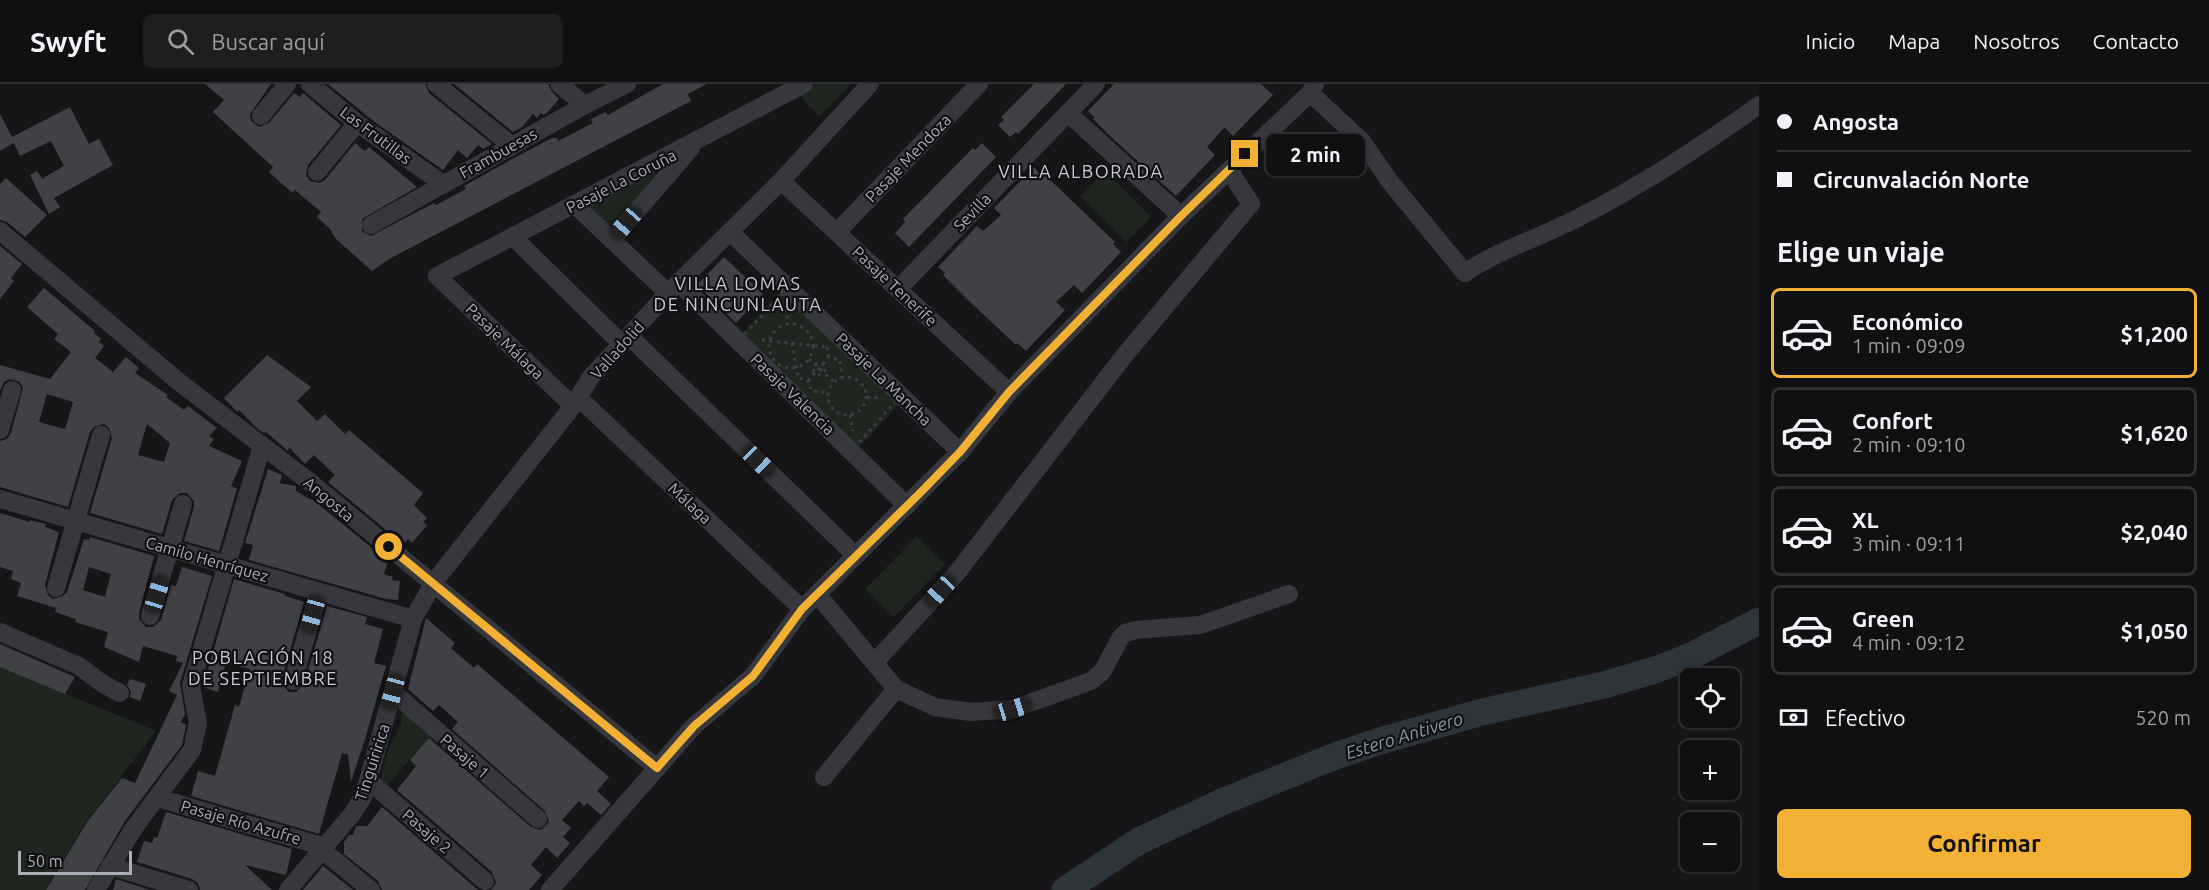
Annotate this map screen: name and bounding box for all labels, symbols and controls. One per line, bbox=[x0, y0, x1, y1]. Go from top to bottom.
search box bbox=[143, 14, 563, 68]
icon: search bbox=[164, 25, 197, 58]
text: Swyft bbox=[30, 26, 107, 57]
text: Buscar aquí bbox=[212, 29, 325, 54]
text: Inicio bbox=[1806, 29, 1855, 53]
text: Mapa bbox=[1888, 29, 1940, 53]
text: Nosotros bbox=[1973, 29, 2060, 53]
text: Contacto bbox=[2093, 29, 2179, 53]
street label: Las Frutillas bbox=[337, 103, 415, 168]
text: Angosta bbox=[1813, 109, 1899, 134]
street label: Pasaje Mendoza bbox=[862, 110, 954, 206]
street label: Frambuesas bbox=[456, 124, 540, 182]
callout: 2 min bbox=[1266, 133, 1365, 175]
route end bbox=[1231, 140, 1258, 167]
text: 2 min bbox=[1290, 143, 1341, 166]
street label: Pasaje La Coruña bbox=[563, 146, 679, 216]
district label: VILLA ALBORADA bbox=[998, 161, 1164, 181]
text: Circunvalación Norte bbox=[1813, 167, 2030, 192]
street label: Sevilla bbox=[950, 189, 994, 235]
car bbox=[607, 204, 645, 242]
text: Elige un viaje bbox=[1777, 237, 1945, 267]
street label: Pasaje Tenerife bbox=[849, 242, 941, 330]
district label: VILLA LOMAS DE NINCUNLAUTA bbox=[654, 273, 822, 314]
street label: Pasaje Málaga bbox=[462, 299, 548, 383]
icon: car bbox=[1780, 306, 1834, 360]
text: Económico bbox=[1852, 309, 1963, 334]
street label: Valladolid bbox=[587, 318, 647, 382]
text: $1,200 bbox=[2121, 321, 2188, 346]
street label: Pasaje La Mancha bbox=[833, 329, 935, 429]
text: 1 min · 09:09 bbox=[1852, 334, 1966, 357]
street label: Pasaje Valencia bbox=[748, 350, 838, 438]
icon: car bbox=[1780, 405, 1834, 459]
text: Confort bbox=[1852, 408, 1933, 433]
text: $1,620 bbox=[2121, 420, 2188, 445]
text: 2 min · 09:10 bbox=[1852, 433, 1966, 456]
car bbox=[739, 442, 777, 480]
street label: Angosta bbox=[300, 473, 358, 525]
street label: Málaga bbox=[665, 479, 715, 527]
icon: car bbox=[1780, 504, 1834, 558]
text: XL bbox=[1852, 507, 1879, 532]
text: $2,040 bbox=[2121, 519, 2188, 544]
text: 3 min · 09:11 bbox=[1852, 532, 1966, 555]
street label: Camilo Henríquez bbox=[144, 533, 270, 585]
route start bbox=[375, 533, 402, 560]
car bbox=[921, 572, 959, 610]
car bbox=[143, 574, 171, 614]
car bbox=[299, 594, 327, 634]
icon: car bbox=[1780, 603, 1834, 657]
text: Green bbox=[1852, 606, 1914, 631]
text: $1,050 bbox=[2121, 618, 2188, 643]
text: 4 min · 09:12 bbox=[1852, 631, 1966, 654]
district label: POBLACIÓN 18 DE SEPTIEMBRE bbox=[188, 646, 338, 688]
map controls bbox=[1680, 668, 1740, 872]
button: locate bbox=[1680, 668, 1740, 728]
car bbox=[380, 672, 406, 712]
car bbox=[993, 695, 1033, 723]
icon: cash bbox=[1777, 701, 1810, 734]
text: Efectivo bbox=[1825, 705, 1906, 730]
text: 520 m bbox=[2135, 706, 2191, 729]
water label: Estero Antivero bbox=[1343, 708, 1465, 762]
street label: Tinguiririca bbox=[351, 721, 393, 803]
street label: Pasaje 1 bbox=[437, 730, 493, 782]
button: + bbox=[1680, 740, 1740, 800]
street label: Pasaje Río Azufre bbox=[179, 796, 303, 848]
street label: Pasaje 2 bbox=[399, 805, 455, 857]
button: Confirmar bbox=[1777, 809, 2191, 878]
button: − bbox=[1680, 812, 1740, 872]
scale bar bbox=[18, 848, 132, 876]
text: 50 m bbox=[27, 852, 63, 870]

